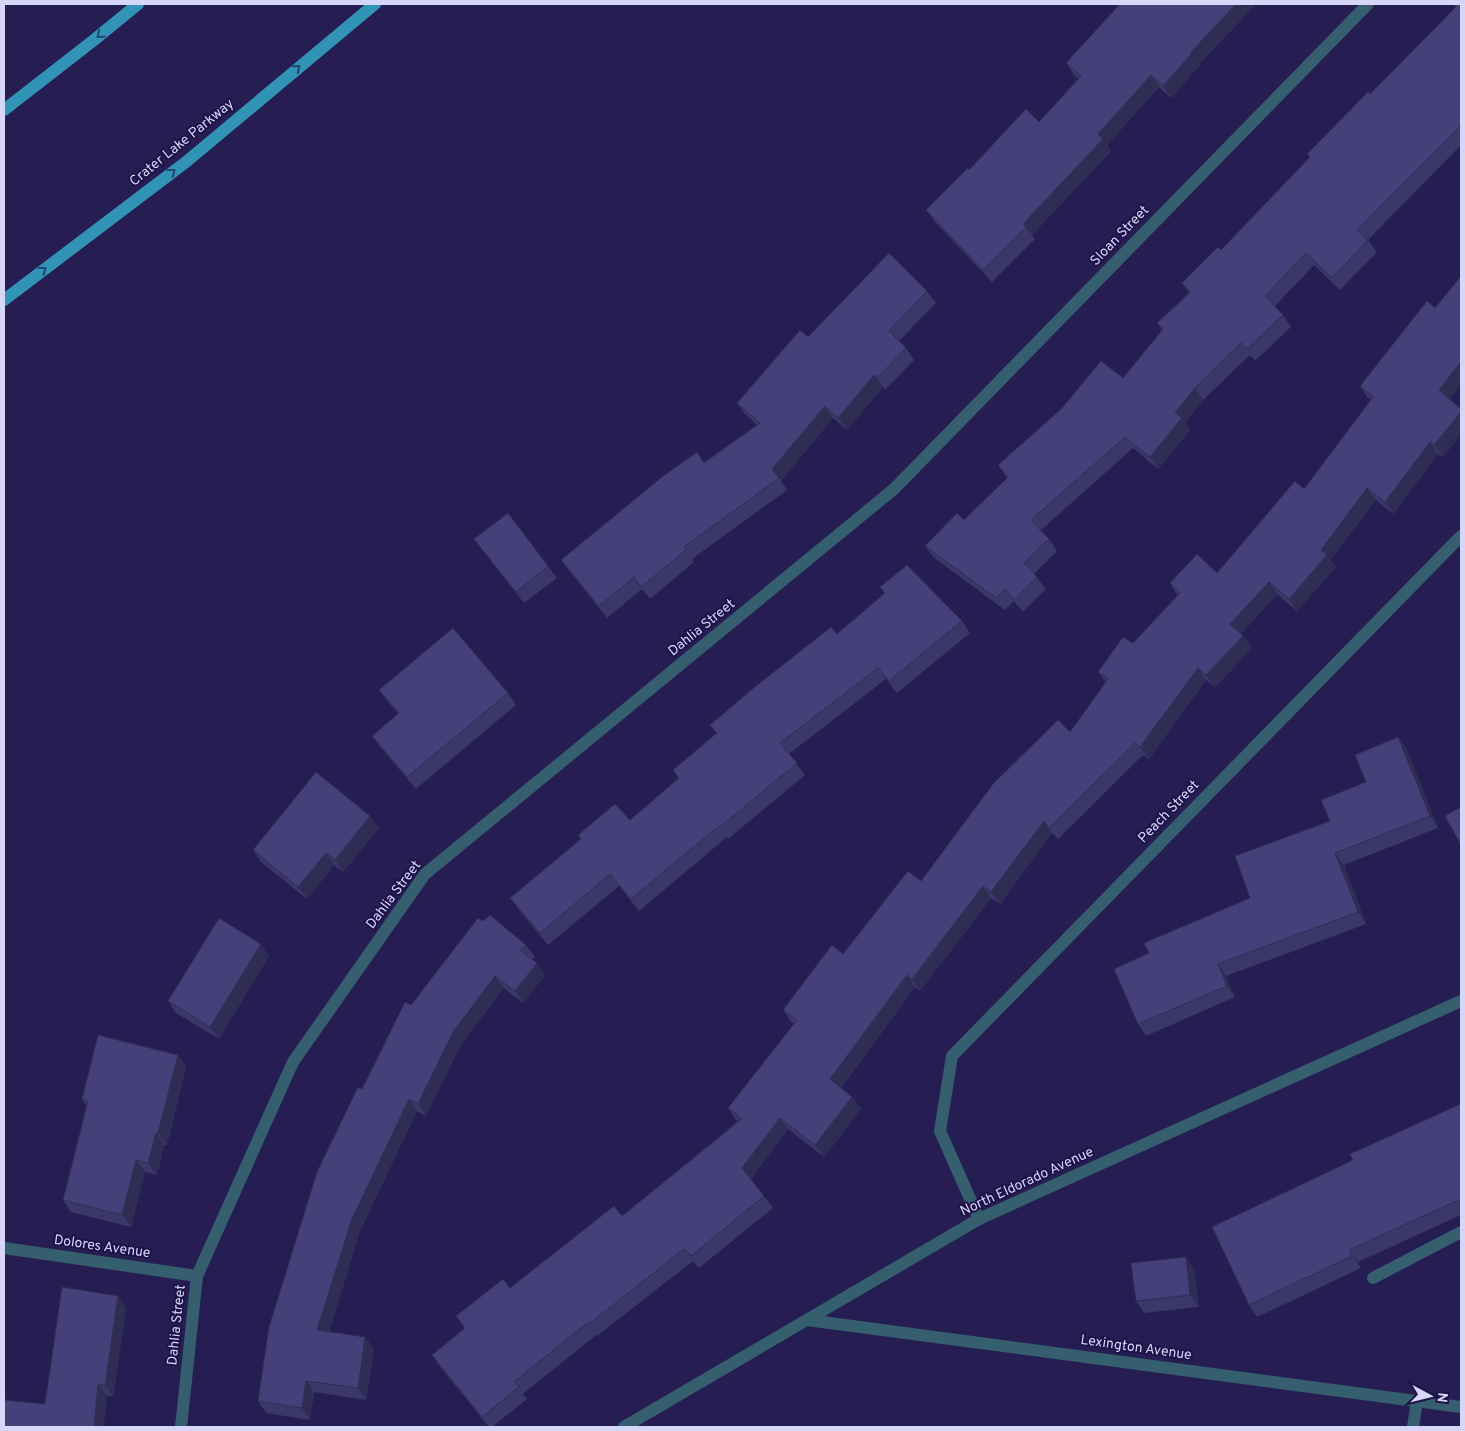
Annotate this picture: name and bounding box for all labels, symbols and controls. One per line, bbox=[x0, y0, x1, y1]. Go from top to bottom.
one-way arrow bbox=[97, 29, 106, 38]
one-way arrow bbox=[292, 65, 301, 74]
street label: Crater Lake Parkway bbox=[126, 96, 238, 190]
one-way arrow bbox=[166, 169, 176, 178]
street label: Sloan Street bbox=[1087, 202, 1153, 270]
one-way arrow bbox=[37, 267, 47, 276]
street label: Dahlia Street bbox=[665, 596, 739, 660]
street label: Peach Street bbox=[1135, 777, 1203, 847]
street label: Dahlia Street bbox=[363, 858, 425, 932]
street label: North Eldorado Avenue bbox=[958, 1144, 1096, 1220]
street label: Dolores Avenue bbox=[53, 1232, 151, 1262]
street label: Dahlia Street bbox=[164, 1284, 190, 1366]
street label: Lexington Avenue bbox=[1079, 1332, 1193, 1364]
north arrow bbox=[1405, 1371, 1455, 1421]
text: N bbox=[1432, 1391, 1450, 1403]

